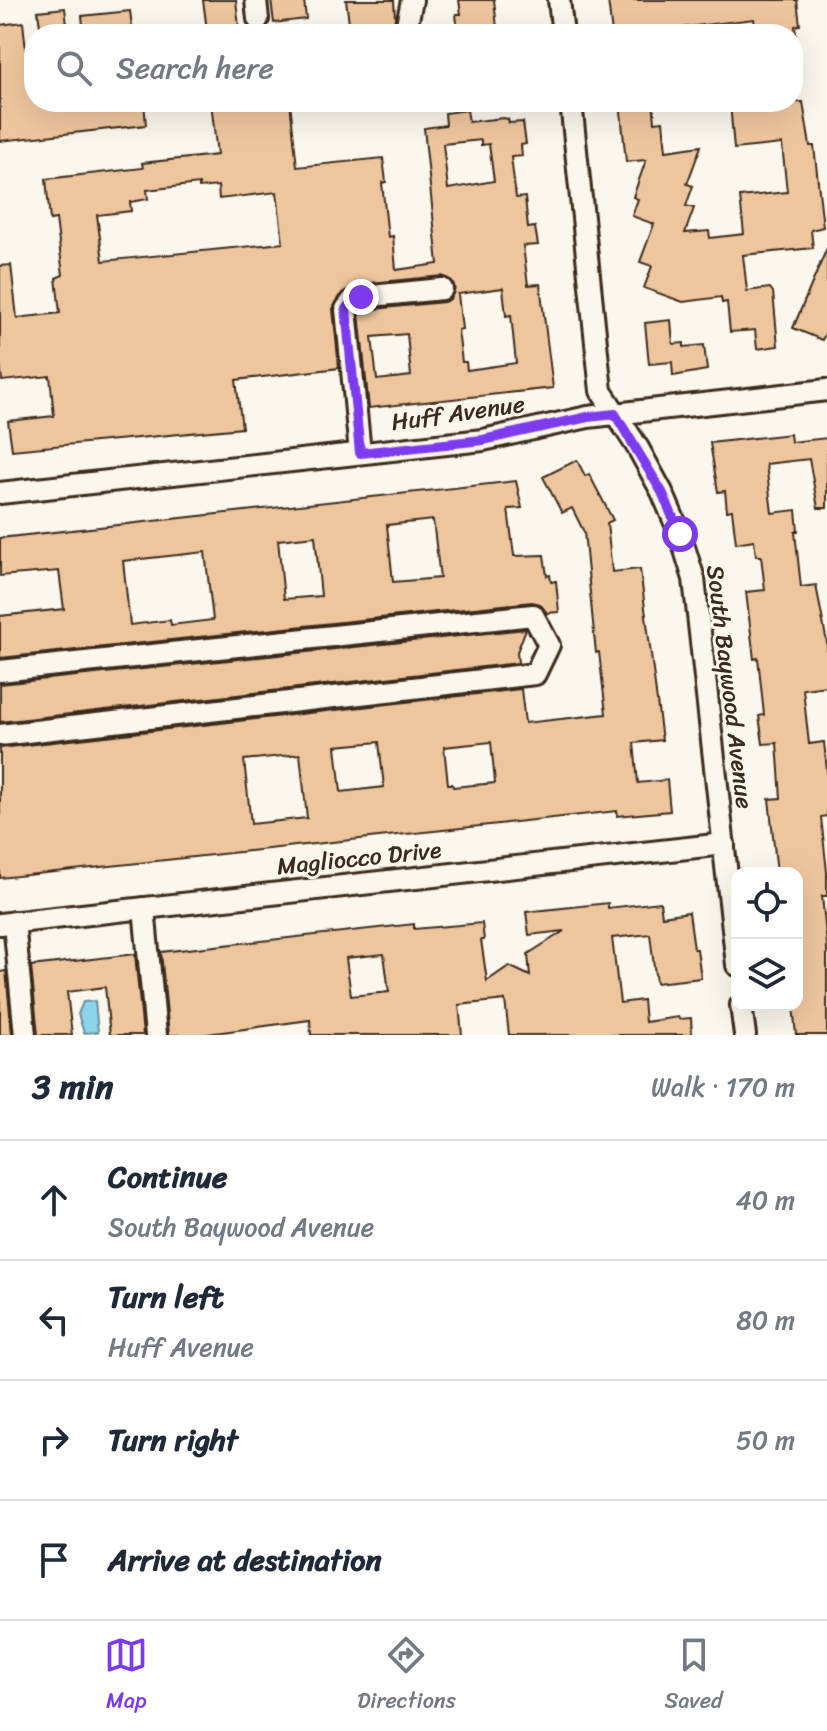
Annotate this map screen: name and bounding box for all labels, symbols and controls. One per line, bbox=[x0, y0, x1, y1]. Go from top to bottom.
search box bbox=[24, 24, 803, 112]
text: Search here bbox=[116, 41, 274, 95]
icon: search bbox=[52, 46, 96, 90]
route end bbox=[343, 279, 379, 315]
street label: Huff Avenue bbox=[388, 383, 528, 443]
route start bbox=[662, 516, 698, 552]
street label: South Baywood Avenue bbox=[694, 563, 766, 811]
street label: Magliocco Drive bbox=[275, 828, 444, 888]
map controls bbox=[731, 867, 803, 1011]
button: locate bbox=[731, 867, 803, 939]
button: layers bbox=[731, 939, 803, 1011]
text: 3 min bbox=[32, 1057, 113, 1117]
text: Walk · 170 m bbox=[651, 1064, 795, 1110]
text: Continue bbox=[108, 1150, 227, 1204]
text: 40 m bbox=[736, 1177, 795, 1223]
icon: ahead bbox=[32, 1178, 76, 1222]
text: South Baywood Avenue bbox=[108, 1204, 374, 1250]
text: Turn left bbox=[108, 1270, 224, 1324]
text: 80 m bbox=[736, 1297, 795, 1343]
icon: left bbox=[32, 1298, 76, 1342]
text: Huff Avenue bbox=[108, 1324, 254, 1370]
text: Turn right bbox=[108, 1413, 238, 1467]
text: 50 m bbox=[736, 1417, 795, 1463]
icon: right bbox=[32, 1418, 76, 1462]
text: Arrive at destination bbox=[108, 1533, 382, 1587]
icon: arrive bbox=[32, 1538, 76, 1582]
tab: Map bbox=[104, 1633, 148, 1720]
tab: Directions bbox=[357, 1633, 456, 1720]
tab: Saved bbox=[665, 1633, 723, 1720]

